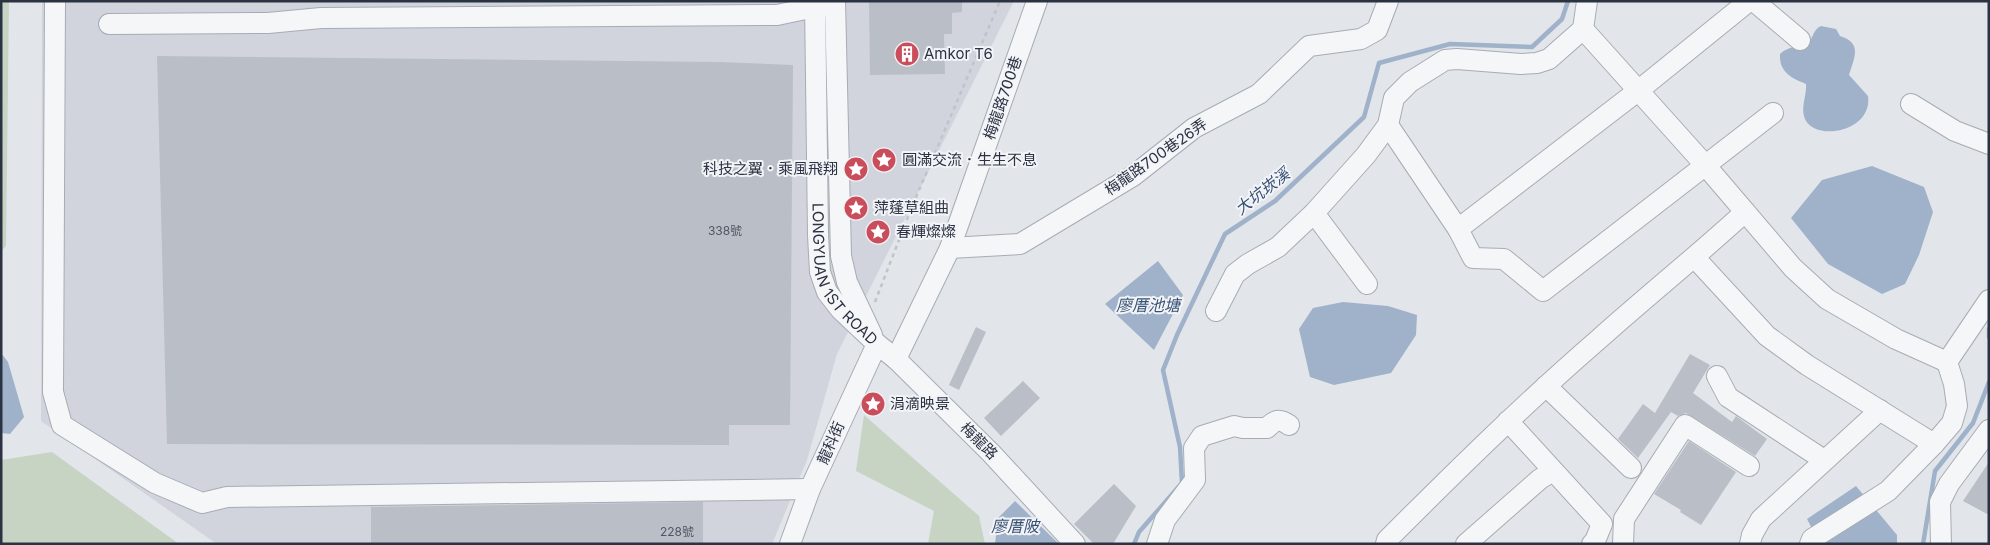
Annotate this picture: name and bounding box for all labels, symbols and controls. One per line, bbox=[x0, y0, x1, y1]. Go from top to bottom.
building icon: Amkor T6 bbox=[894, 41, 920, 67]
place label: Amkor T6 bbox=[924, 44, 993, 63]
street label: 梅龍路700巷 bbox=[979, 54, 1026, 142]
street label: 梅龍路700巷26弄 bbox=[1101, 114, 1211, 199]
place icon: 圓滿交流．生生不息 bbox=[871, 147, 897, 173]
place label: 圓滿交流．生生不息 bbox=[902, 150, 1037, 169]
place icon: 科技之翼．乘風飛翔 bbox=[843, 156, 869, 182]
place label: 科技之翼．乘風飛翔 bbox=[703, 159, 838, 178]
water label: 大坑崁溪 bbox=[1231, 162, 1295, 219]
place icon: 萍蓬草組曲 bbox=[843, 195, 869, 221]
place label: 萍蓬草組曲 bbox=[874, 198, 949, 217]
street label: LONGYUAN 1ST ROAD bbox=[809, 203, 882, 349]
place icon: 春輝燦燦 bbox=[865, 219, 891, 245]
place label: 春輝燦燦 bbox=[896, 222, 956, 241]
house number: 338號 bbox=[708, 223, 742, 238]
water label: 廖厝池塘 bbox=[1116, 295, 1183, 315]
place icon: 涓滴映景 bbox=[860, 391, 886, 417]
place label: 涓滴映景 bbox=[890, 394, 950, 413]
street label: 龍科街 bbox=[813, 418, 848, 467]
street label: 梅龍路 bbox=[957, 418, 1002, 463]
water label: 廖厝陂 bbox=[991, 516, 1041, 536]
house number: 228號 bbox=[660, 524, 694, 539]

